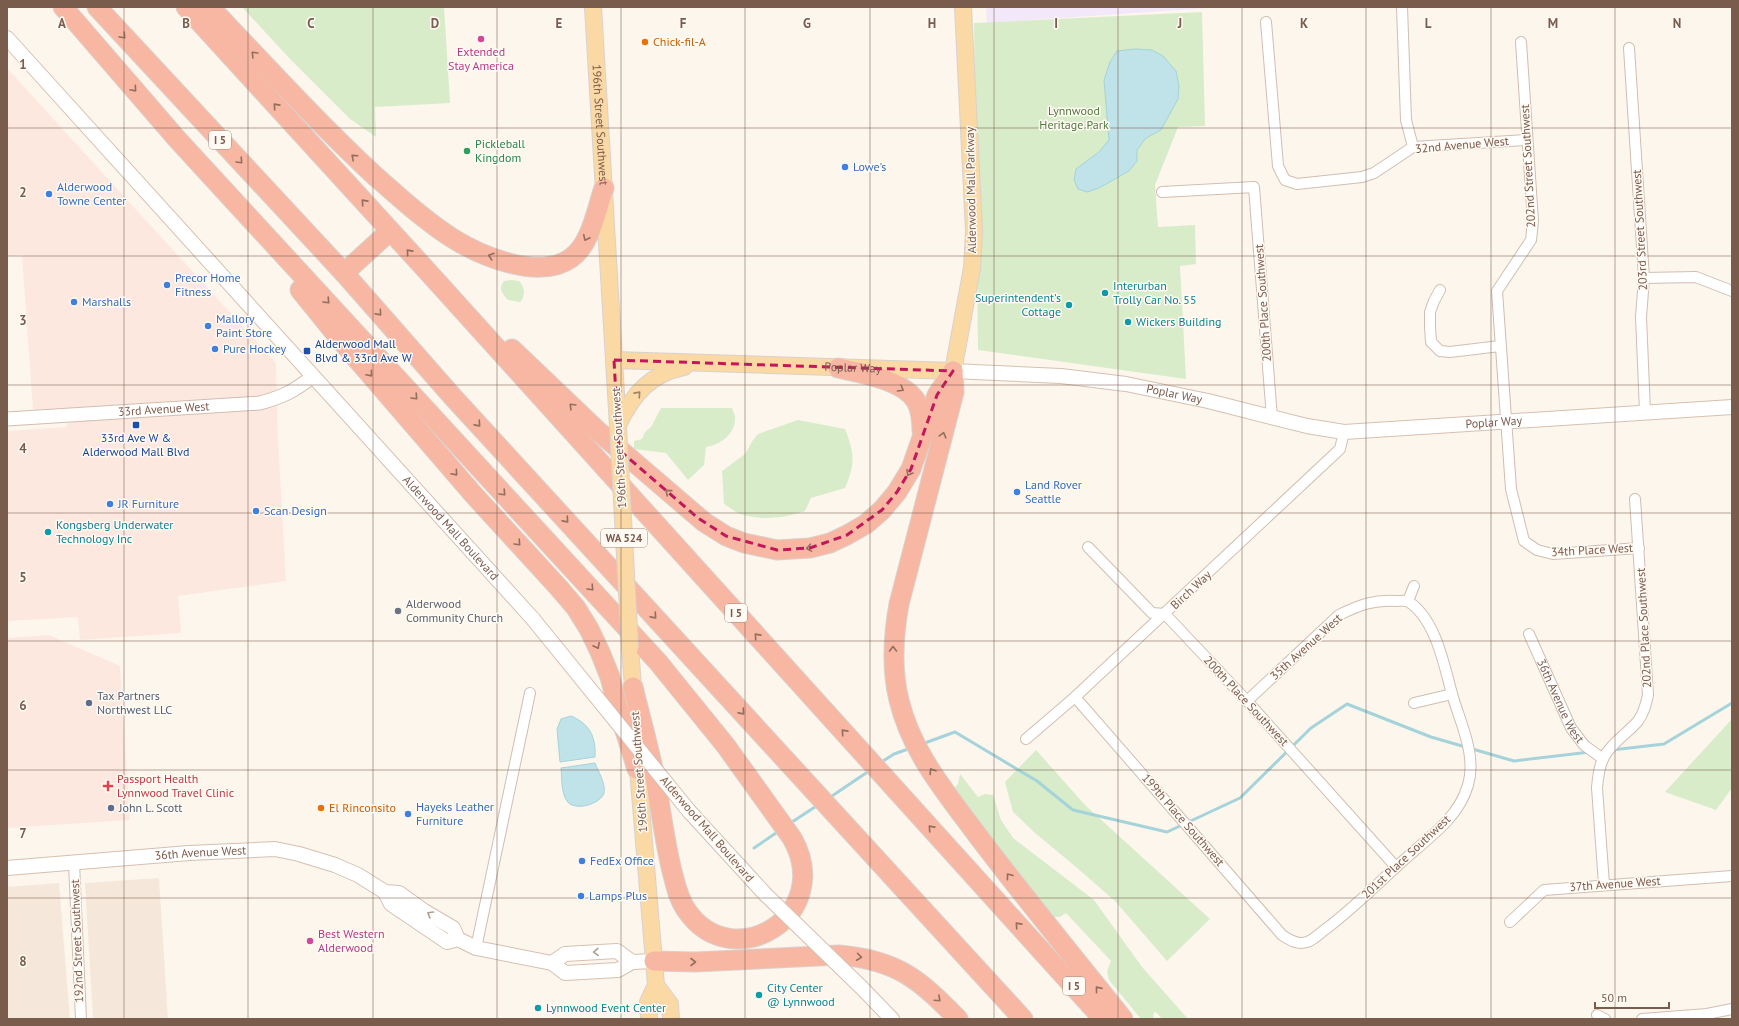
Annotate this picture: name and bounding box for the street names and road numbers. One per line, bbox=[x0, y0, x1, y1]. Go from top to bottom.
street label: 196th Street Southwest bbox=[589, 64, 612, 186]
street label: 202nd Street Southwest bbox=[1517, 104, 1538, 228]
street label: Alderwood Mall Parkway bbox=[962, 126, 979, 253]
road number: I 5 bbox=[209, 131, 231, 149]
street label: 32nd Avenue West bbox=[1414, 133, 1509, 156]
street label: 203rd Street Southwest bbox=[1629, 169, 1650, 291]
street label: 200th Place Southwest bbox=[1251, 244, 1274, 362]
street label: Poplar Way bbox=[824, 359, 882, 376]
street label: Poplar Way bbox=[1145, 380, 1204, 407]
street label: 196th Street Southwest bbox=[608, 387, 629, 509]
street label: 33rd Avenue West bbox=[117, 398, 210, 419]
street label: Poplar Way bbox=[1465, 413, 1523, 431]
street label: Alderwood Mall Boulevard bbox=[400, 472, 502, 583]
road number: WA 524 bbox=[601, 529, 647, 547]
street label: 34th Place West bbox=[1551, 540, 1633, 559]
street label: Birch Way bbox=[1167, 567, 1214, 612]
street label: 202nd Place Southwest bbox=[1633, 568, 1654, 688]
road number: I 5 bbox=[725, 604, 747, 622]
street label: 35th Avenue West bbox=[1267, 610, 1345, 683]
street label: 200th Place Southwest bbox=[1201, 652, 1292, 749]
street label: 36th Avenue West bbox=[1534, 656, 1588, 746]
street label: 196th Street Southwest bbox=[627, 711, 650, 833]
street label: 199th Place Southwest bbox=[1139, 770, 1228, 869]
street label: Alderwood Mall Boulevard bbox=[657, 773, 758, 885]
street label: 201st Place Southwest bbox=[1358, 811, 1453, 902]
street label: 36th Avenue West bbox=[154, 842, 247, 863]
street label: 37th Avenue West bbox=[1569, 873, 1661, 894]
street label: 192nd Street Southwest bbox=[67, 879, 86, 1003]
road number: I 5 bbox=[1063, 977, 1085, 995]

